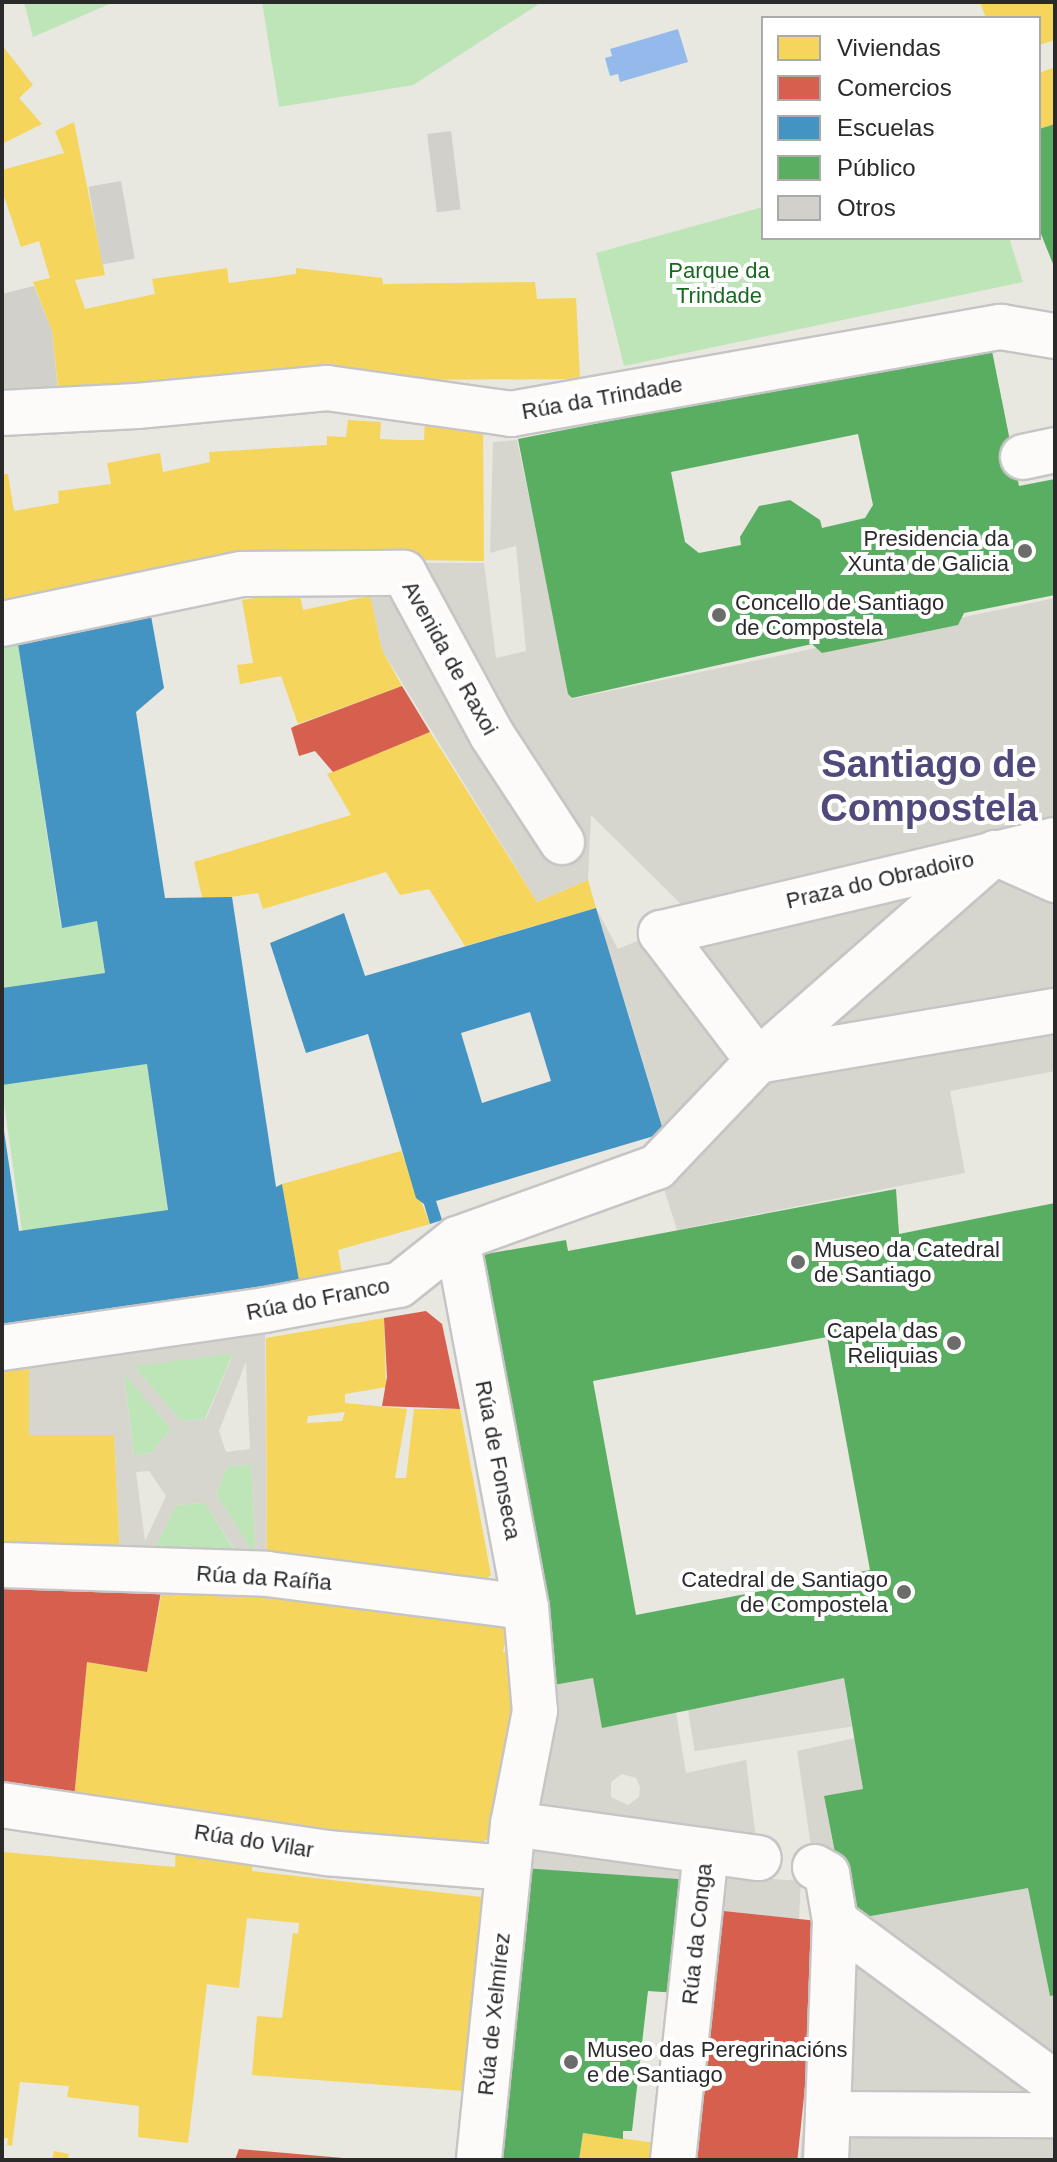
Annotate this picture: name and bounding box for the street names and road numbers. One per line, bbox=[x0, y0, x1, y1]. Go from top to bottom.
street label: Rúa da Trindade bbox=[519, 371, 685, 425]
street label: Avenida de Raxoi bbox=[397, 576, 503, 740]
street label: Praza do Obradoiro bbox=[783, 846, 977, 914]
street label: Rúa do Franco bbox=[244, 1272, 392, 1326]
street label: Rúa de Fonseca bbox=[470, 1378, 526, 1542]
street label: Rúa da Raíña bbox=[195, 1560, 333, 1596]
street label: Rúa do Vilar bbox=[192, 1819, 316, 1863]
street label: Rúa da Conga bbox=[676, 1862, 718, 2006]
street label: Rúa de Xelmírez bbox=[472, 1931, 516, 2097]

